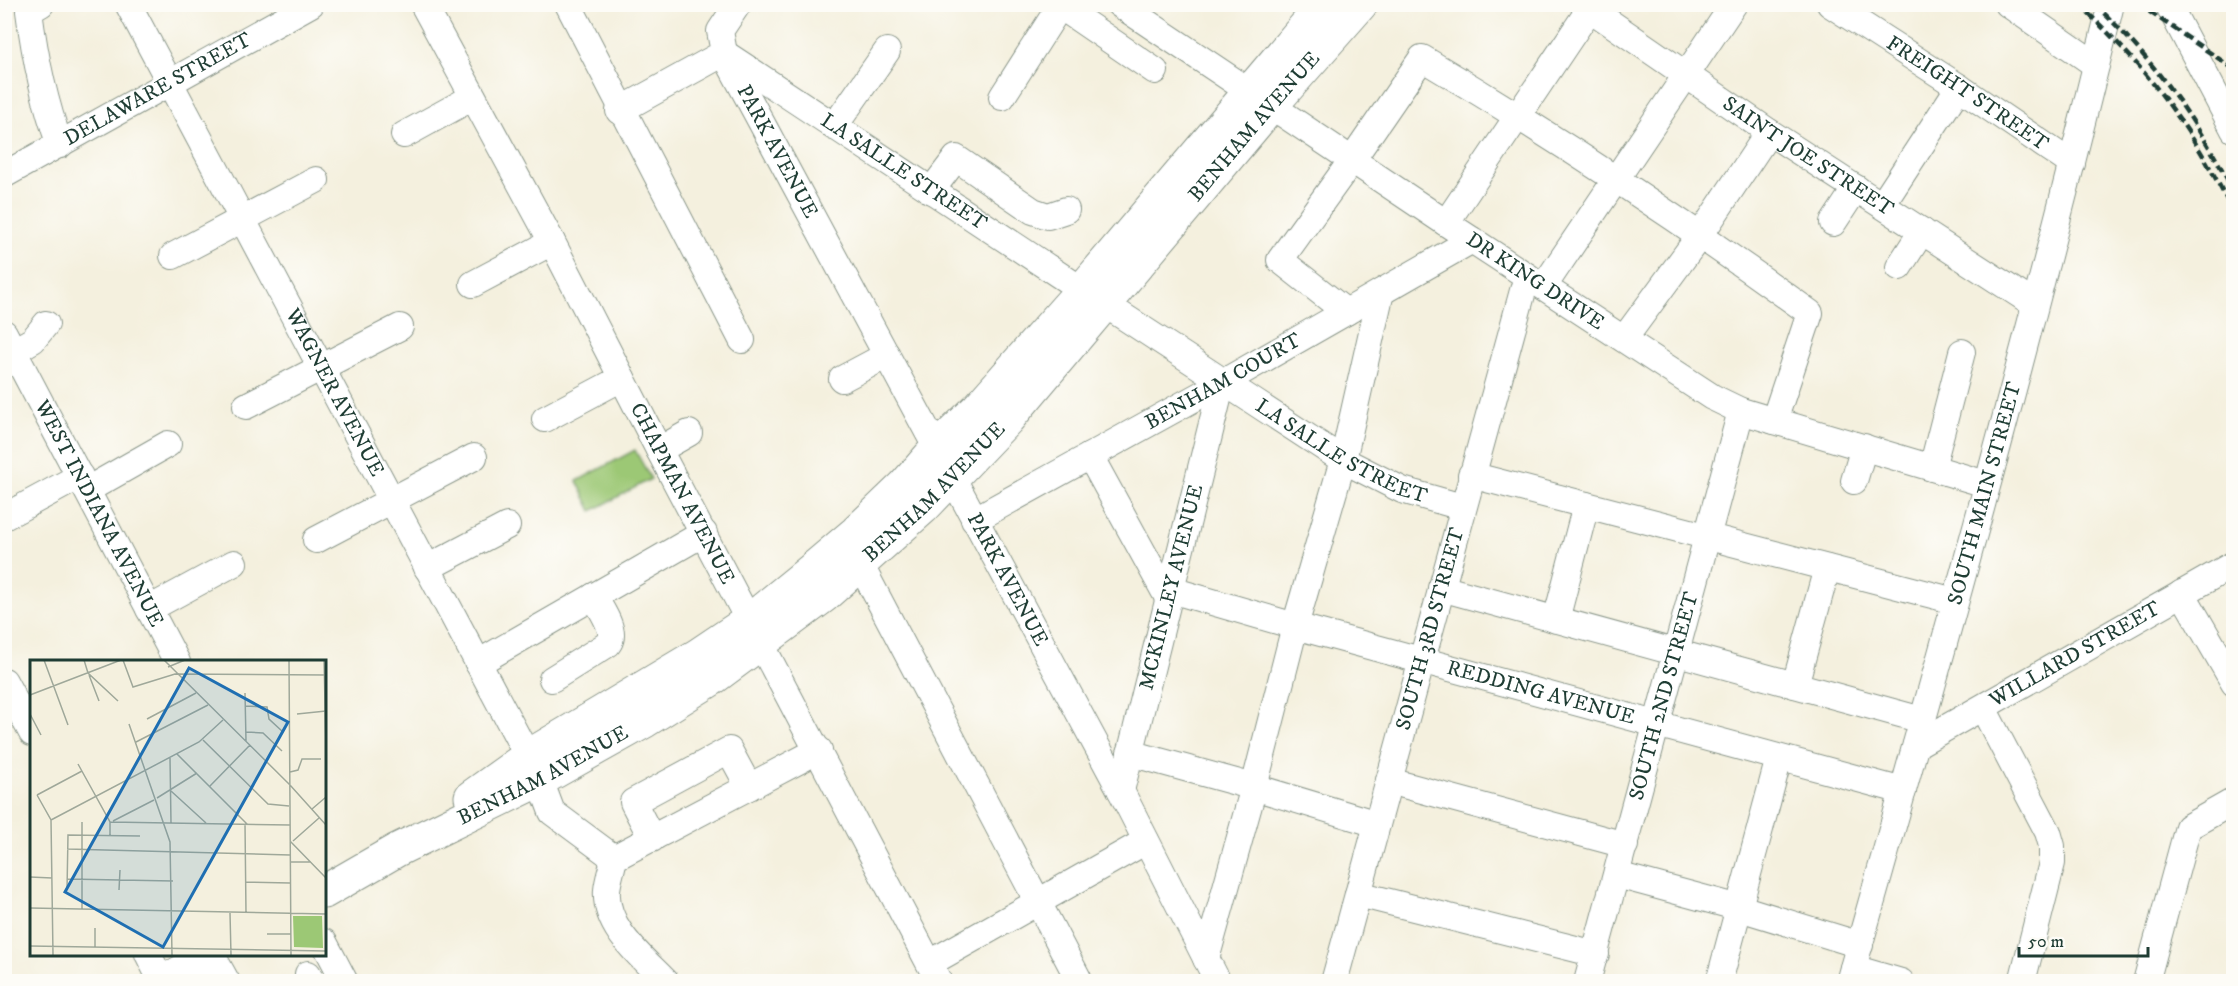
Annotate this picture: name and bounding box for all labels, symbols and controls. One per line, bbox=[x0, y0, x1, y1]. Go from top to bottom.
street label: DELAWARE STREET bbox=[60, 27, 256, 152]
street label: FREIGHT STREET bbox=[1881, 31, 2053, 157]
street label: BENHAM AVENUE bbox=[1183, 46, 1326, 207]
street label: PARK AVENUE bbox=[731, 80, 824, 223]
street label: SAINT JOE STREET bbox=[1718, 91, 1899, 222]
street label: LA SALLE STREET bbox=[816, 108, 992, 236]
street label: DR KING DRIVE bbox=[1461, 227, 1609, 336]
street label: WAGNER AVENUE bbox=[279, 303, 390, 481]
street label: BENHAM COURT bbox=[1141, 327, 1306, 436]
street label: SOUTH MAIN STREET bbox=[1942, 379, 2027, 608]
street label: LA SALLE STREET bbox=[1250, 393, 1430, 510]
street label: WEST INDIANA AVENUE bbox=[28, 395, 169, 632]
street label: CHAPMAN AVENUE bbox=[624, 399, 740, 589]
street label: BENHAM AVENUE bbox=[858, 417, 1011, 568]
street label: MCKINLEY AVENUE bbox=[1134, 482, 1209, 693]
street label: PARK AVENUE bbox=[961, 508, 1054, 651]
street label: SOUTH 3RD STREET bbox=[1390, 525, 1471, 733]
street label: SOUTH 2ND STREET bbox=[1624, 589, 1705, 803]
street label: WILLARD STREET bbox=[1984, 596, 2165, 714]
street label: REDDING AVENUE bbox=[1444, 655, 1638, 731]
inset map bbox=[30, 660, 326, 956]
street label: BENHAM AVENUE bbox=[453, 720, 633, 831]
scale bar bbox=[2019, 920, 2148, 958]
text: 50 m bbox=[2028, 931, 2064, 953]

